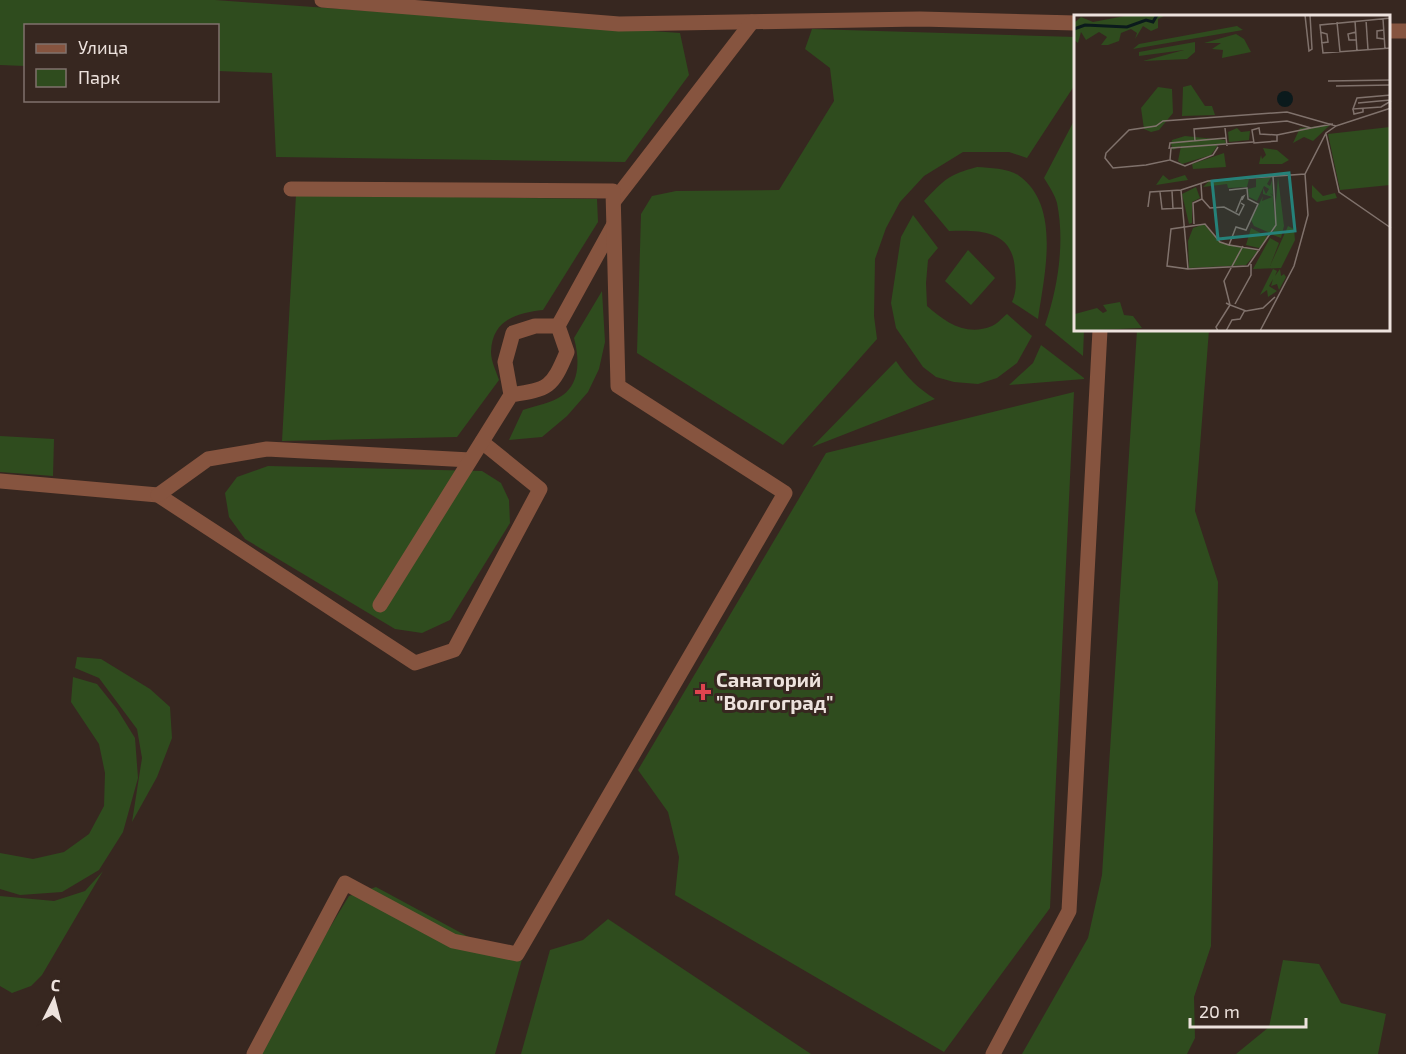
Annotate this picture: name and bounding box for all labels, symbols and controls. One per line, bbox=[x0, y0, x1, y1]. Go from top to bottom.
inset map bbox=[1074, 15, 1391, 332]
legend bbox=[24, 24, 219, 102]
text: Улица bbox=[78, 36, 128, 58]
text: Парк bbox=[78, 66, 120, 88]
place label: Санаторий "Волгоград" bbox=[716, 667, 834, 714]
marker: Санаторий "Волгоград" bbox=[694, 683, 712, 701]
north arrow bbox=[24, 970, 84, 1030]
text: С bbox=[50, 975, 61, 995]
scale bar bbox=[1190, 991, 1306, 1029]
text: 20 m bbox=[1199, 1000, 1240, 1022]

